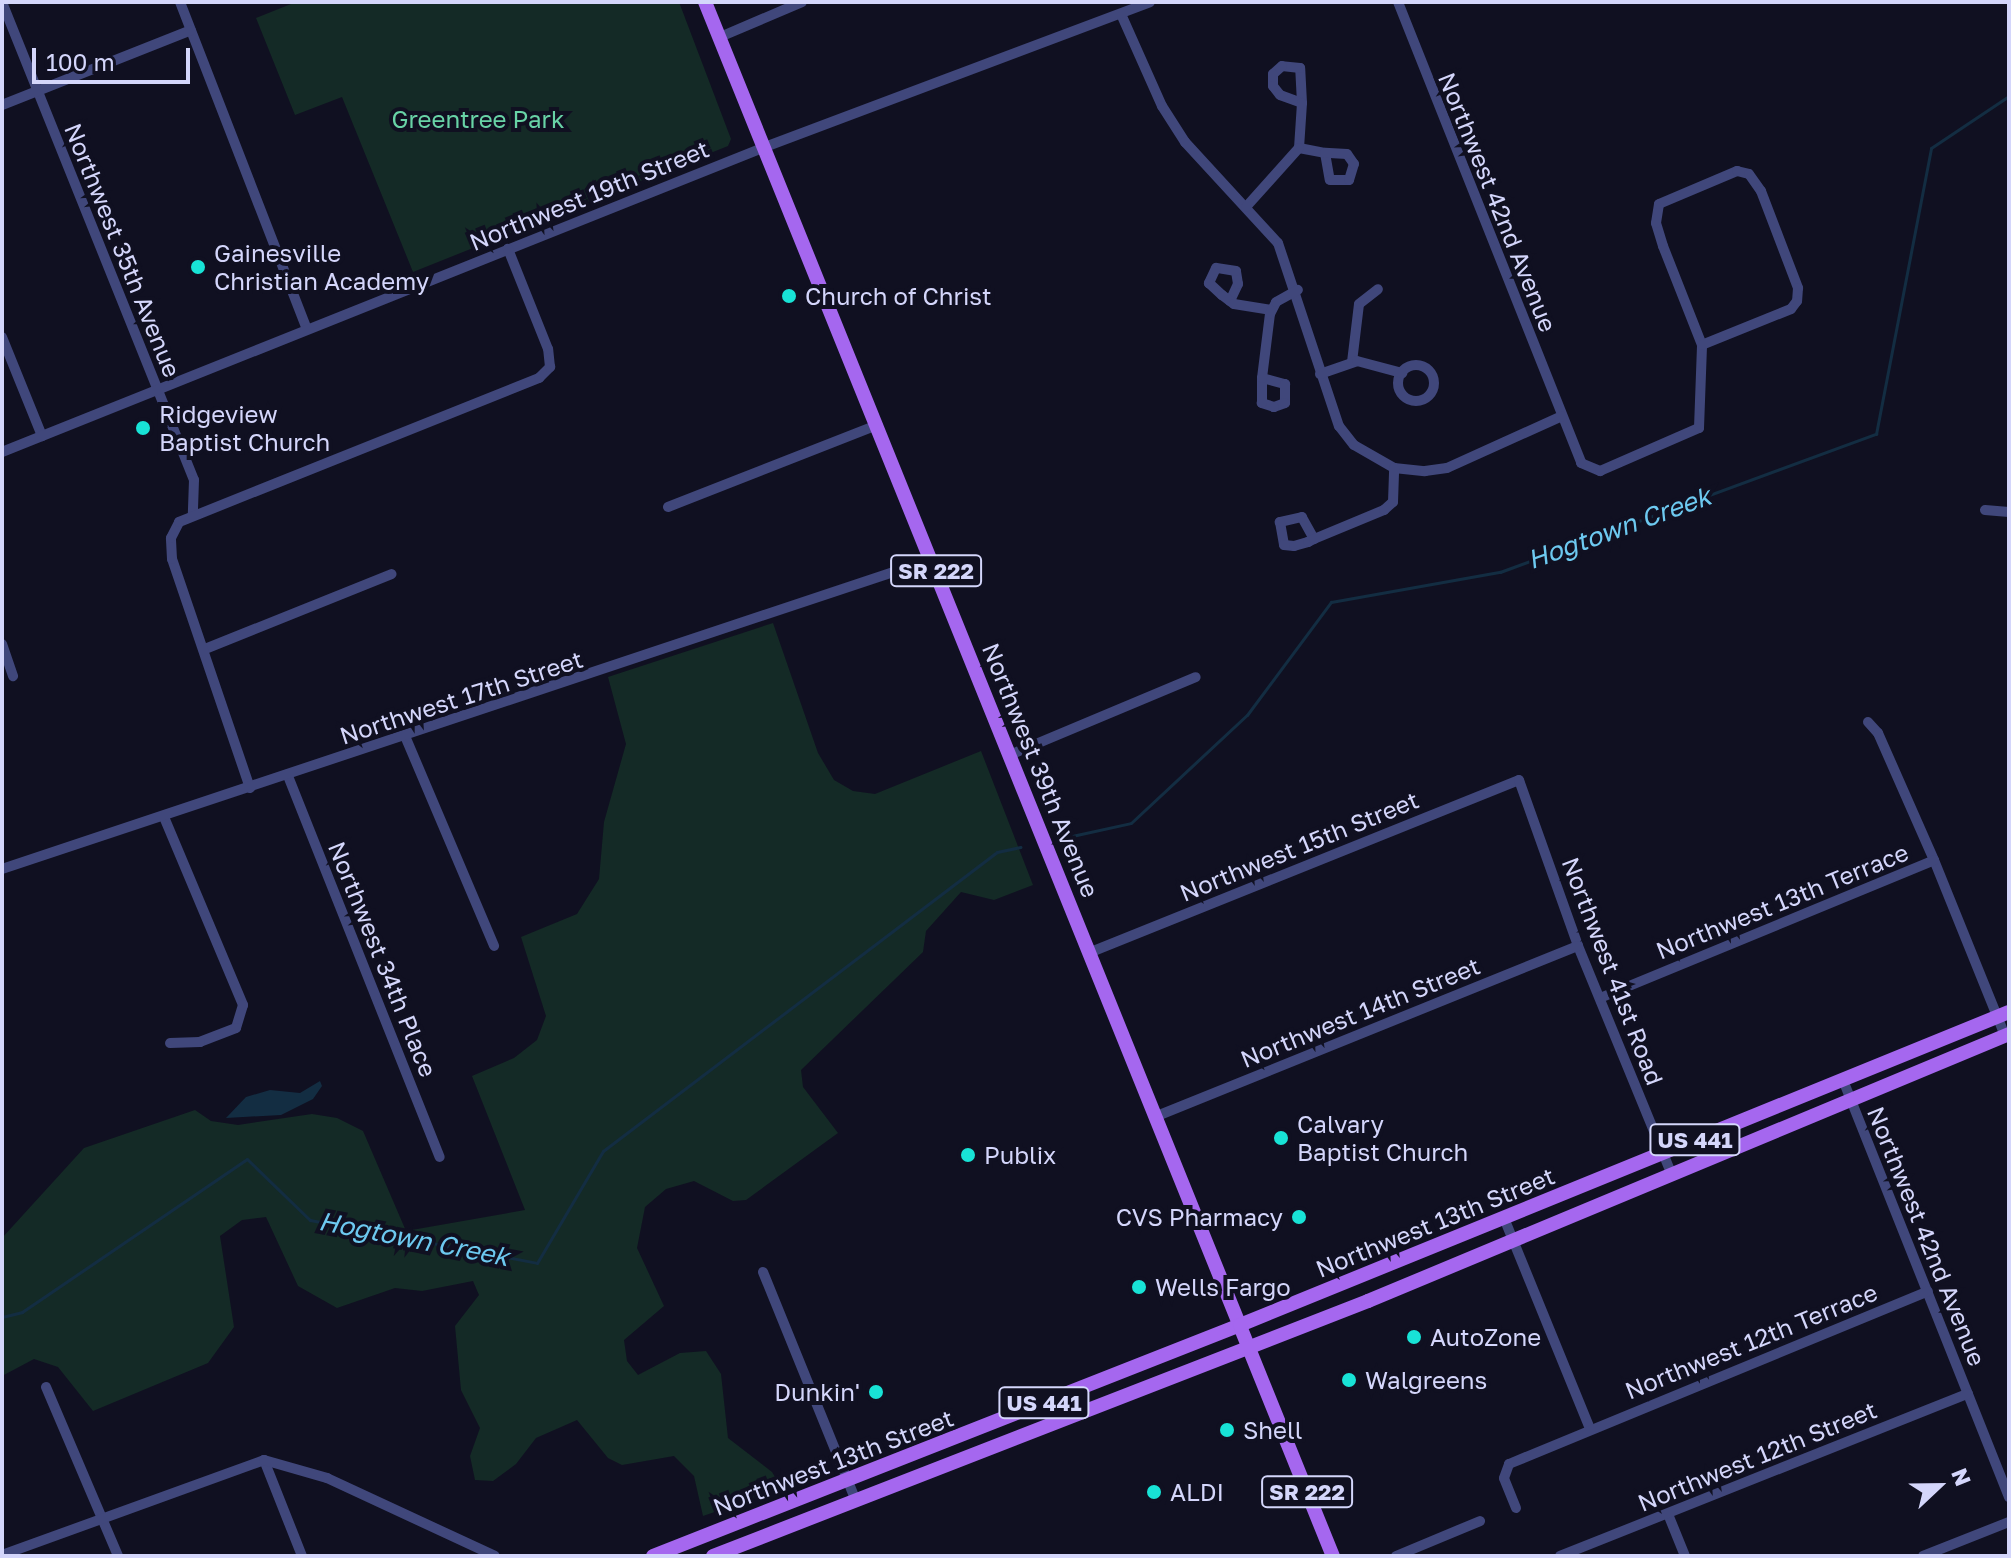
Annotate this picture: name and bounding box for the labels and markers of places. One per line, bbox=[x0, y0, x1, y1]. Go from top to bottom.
place label: Gainesville Christian Academy bbox=[214, 239, 429, 295]
marker: Gainesville Christian Academy bbox=[189, 258, 207, 276]
place label: Church of Christ bbox=[805, 282, 992, 310]
marker: Church of Christ bbox=[780, 287, 798, 305]
place label: Ridgeview Baptist Church bbox=[159, 400, 330, 456]
marker: Ridgeview Baptist Church bbox=[134, 419, 152, 437]
place label: Calvary Baptist Church bbox=[1297, 1110, 1468, 1166]
marker: Calvary Baptist Church bbox=[1272, 1129, 1290, 1147]
place label: Publix bbox=[984, 1141, 1056, 1169]
marker: Publix bbox=[959, 1146, 977, 1164]
place label: CVS Pharmacy bbox=[1116, 1203, 1283, 1231]
marker: CVS Pharmacy bbox=[1290, 1208, 1308, 1226]
place label: Wells Fargo bbox=[1155, 1273, 1291, 1301]
marker: Wells Fargo bbox=[1130, 1278, 1148, 1296]
place label: AutoZone bbox=[1430, 1323, 1541, 1351]
marker: AutoZone bbox=[1405, 1328, 1423, 1346]
place label: Walgreens bbox=[1365, 1366, 1487, 1394]
marker: Walgreens bbox=[1340, 1371, 1358, 1389]
place label: Dunkin' bbox=[774, 1378, 860, 1406]
marker: Dunkin' bbox=[867, 1383, 885, 1401]
place label: Shell bbox=[1243, 1416, 1302, 1444]
marker: Shell bbox=[1218, 1421, 1236, 1439]
place label: ALDI bbox=[1170, 1478, 1224, 1506]
marker: ALDI bbox=[1145, 1483, 1163, 1501]

